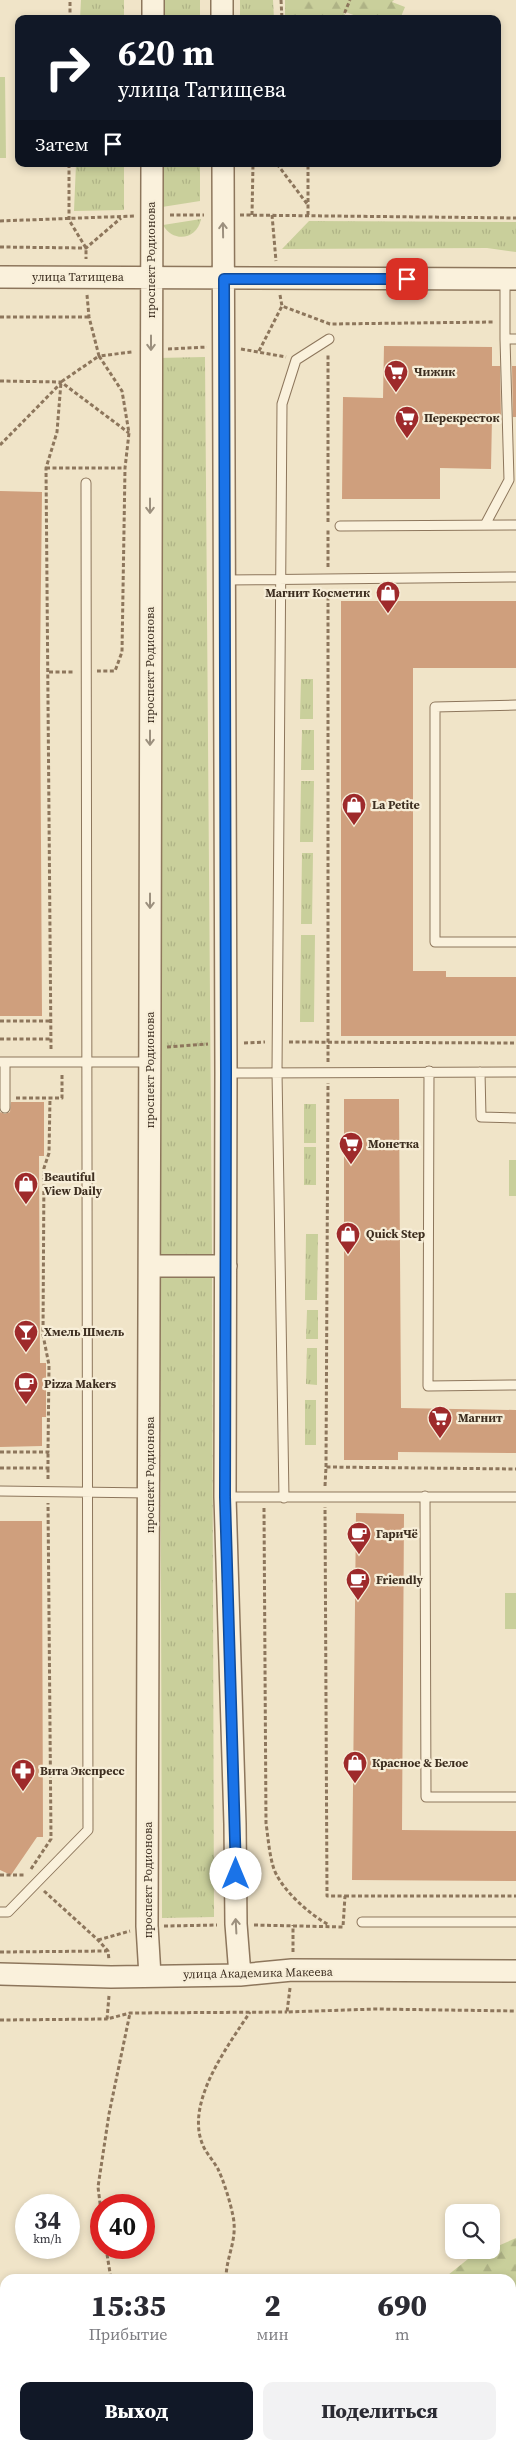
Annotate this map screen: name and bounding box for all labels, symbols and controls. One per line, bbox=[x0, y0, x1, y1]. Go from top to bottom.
text: 620 m bbox=[118, 29, 214, 77]
icon: right bbox=[35, 35, 100, 100]
text: улица Татищева bbox=[118, 74, 286, 104]
icon: arrive bbox=[99, 130, 127, 158]
text: Затем bbox=[35, 131, 89, 157]
street label: проспект Родионова bbox=[143, 201, 159, 318]
one-way arrow bbox=[218, 223, 228, 239]
pin bbox=[386, 258, 428, 300]
icon: arrive bbox=[393, 265, 421, 293]
street label: улица Татищева bbox=[32, 269, 125, 285]
one-way arrow bbox=[146, 335, 155, 351]
supermarket icon: Чижик bbox=[383, 359, 409, 393]
place label: Чижик bbox=[414, 364, 455, 380]
supermarket icon: Перекресток bbox=[394, 405, 420, 439]
place label: Перекресток bbox=[424, 410, 499, 426]
one-way arrow bbox=[145, 498, 155, 514]
shop icon: Магнит Косметик bbox=[375, 580, 401, 614]
place label: Магнит Косметик bbox=[265, 585, 370, 601]
street label: проспект Родионова bbox=[142, 606, 158, 723]
one-way arrow bbox=[145, 730, 155, 746]
shop icon: La Petite bbox=[341, 792, 367, 826]
place label: La Petite bbox=[372, 797, 420, 813]
one-way arrow bbox=[145, 892, 155, 909]
street label: проспект Родионова bbox=[142, 1011, 158, 1128]
supermarket icon: Монетка bbox=[338, 1131, 364, 1165]
place label: Монетка bbox=[368, 1136, 420, 1152]
place label: Beautiful View Daily bbox=[44, 1169, 103, 1199]
shop icon: Beautiful View Daily bbox=[13, 1171, 39, 1205]
shop icon: Quick Step bbox=[335, 1221, 361, 1255]
place label: Quick Step bbox=[366, 1226, 425, 1242]
bar icon: Хмель Шмель bbox=[13, 1319, 39, 1353]
place label: Хмель Шмель bbox=[44, 1324, 125, 1340]
cafe icon: Pizza Makers bbox=[13, 1371, 39, 1405]
place label: Pizza Makers bbox=[44, 1376, 117, 1392]
supermarket icon: Магнит bbox=[427, 1405, 453, 1439]
place label: Магнит bbox=[458, 1410, 503, 1426]
street label: проспект Родионова bbox=[142, 1416, 158, 1533]
cafe icon: ГариЧё bbox=[346, 1521, 372, 1555]
place label: ГариЧё bbox=[376, 1526, 418, 1542]
cafe icon: Friendly bbox=[345, 1567, 371, 1601]
place label: Friendly bbox=[376, 1572, 423, 1588]
shop icon: Красное & Белое bbox=[342, 1750, 368, 1784]
place label: Красное & Белое bbox=[372, 1755, 468, 1771]
pharmacy icon: Вита Экспресс bbox=[10, 1758, 36, 1792]
place label: Вита Экспресс bbox=[40, 1763, 125, 1779]
street label: проспект Родионова bbox=[140, 1821, 156, 1938]
position arrow bbox=[209, 1847, 261, 1899]
one-way arrow bbox=[232, 1918, 241, 1934]
street label: улица Академика Макеева bbox=[183, 1964, 334, 1982]
speed limit sign: 40 bbox=[90, 2194, 155, 2259]
text: 34 bbox=[34, 2203, 61, 2237]
map controls bbox=[445, 2204, 500, 2259]
button: search bbox=[445, 2204, 500, 2259]
text: km/h bbox=[33, 2231, 62, 2247]
text: 15:35 bbox=[91, 2285, 166, 2326]
text: 2 bbox=[264, 2285, 281, 2326]
text: 690 bbox=[378, 2285, 427, 2326]
text: Прибытие bbox=[89, 2323, 168, 2345]
text: мин bbox=[256, 2323, 289, 2345]
text: m bbox=[395, 2323, 410, 2345]
button: Выход bbox=[20, 2382, 253, 2440]
button: Поделиться bbox=[263, 2382, 496, 2440]

